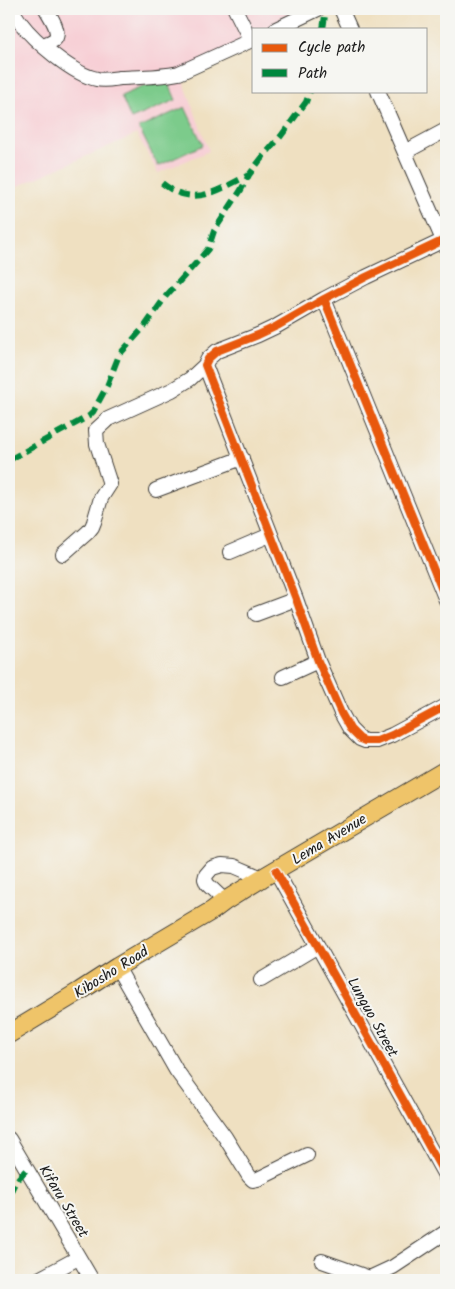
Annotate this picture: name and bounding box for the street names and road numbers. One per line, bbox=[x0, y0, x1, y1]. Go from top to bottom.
street label: Lema Avenue bbox=[287, 808, 372, 872]
street label: Kibosho Road bbox=[69, 940, 154, 1005]
street label: Lunguo Street bbox=[340, 973, 404, 1062]
street label: Kifaru Street bbox=[32, 1160, 94, 1243]

